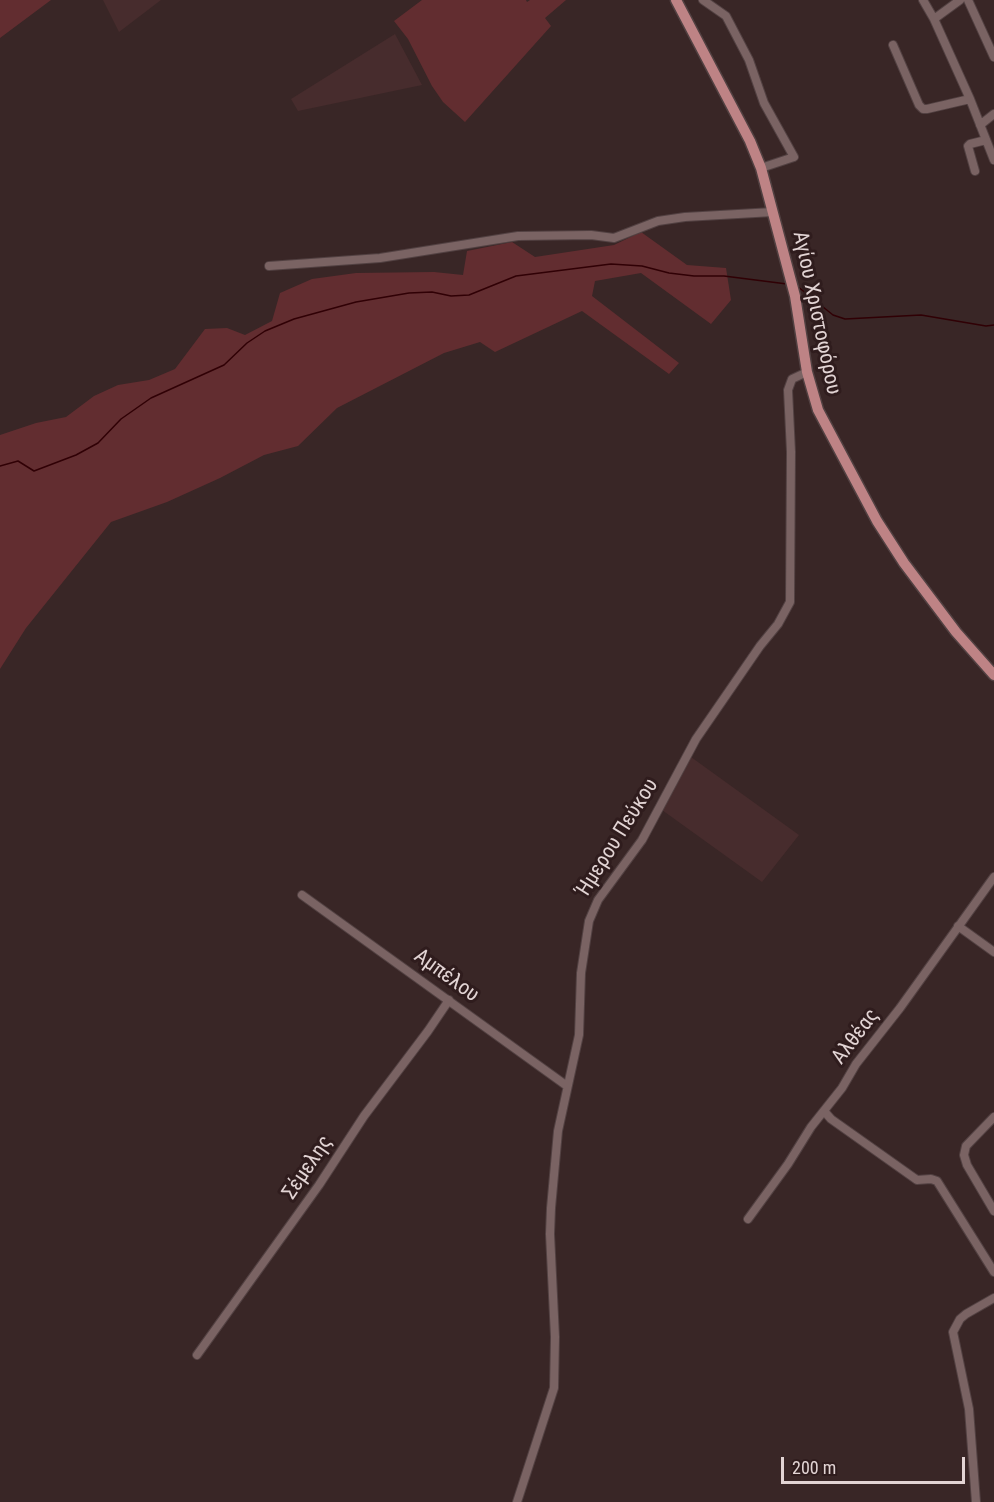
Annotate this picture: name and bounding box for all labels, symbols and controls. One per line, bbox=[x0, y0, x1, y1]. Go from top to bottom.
street label: Αγίου Χριστοφόρου bbox=[786, 229, 846, 397]
street label: Ήμερου Πεύκου bbox=[572, 774, 664, 902]
street label: Αμπέλου bbox=[409, 944, 483, 1008]
street label: Αλθέας bbox=[827, 1004, 885, 1070]
street label: Σέμελης bbox=[278, 1131, 338, 1205]
scale bar bbox=[784, 1445, 968, 1483]
text: 200 m bbox=[792, 1457, 836, 1478]

